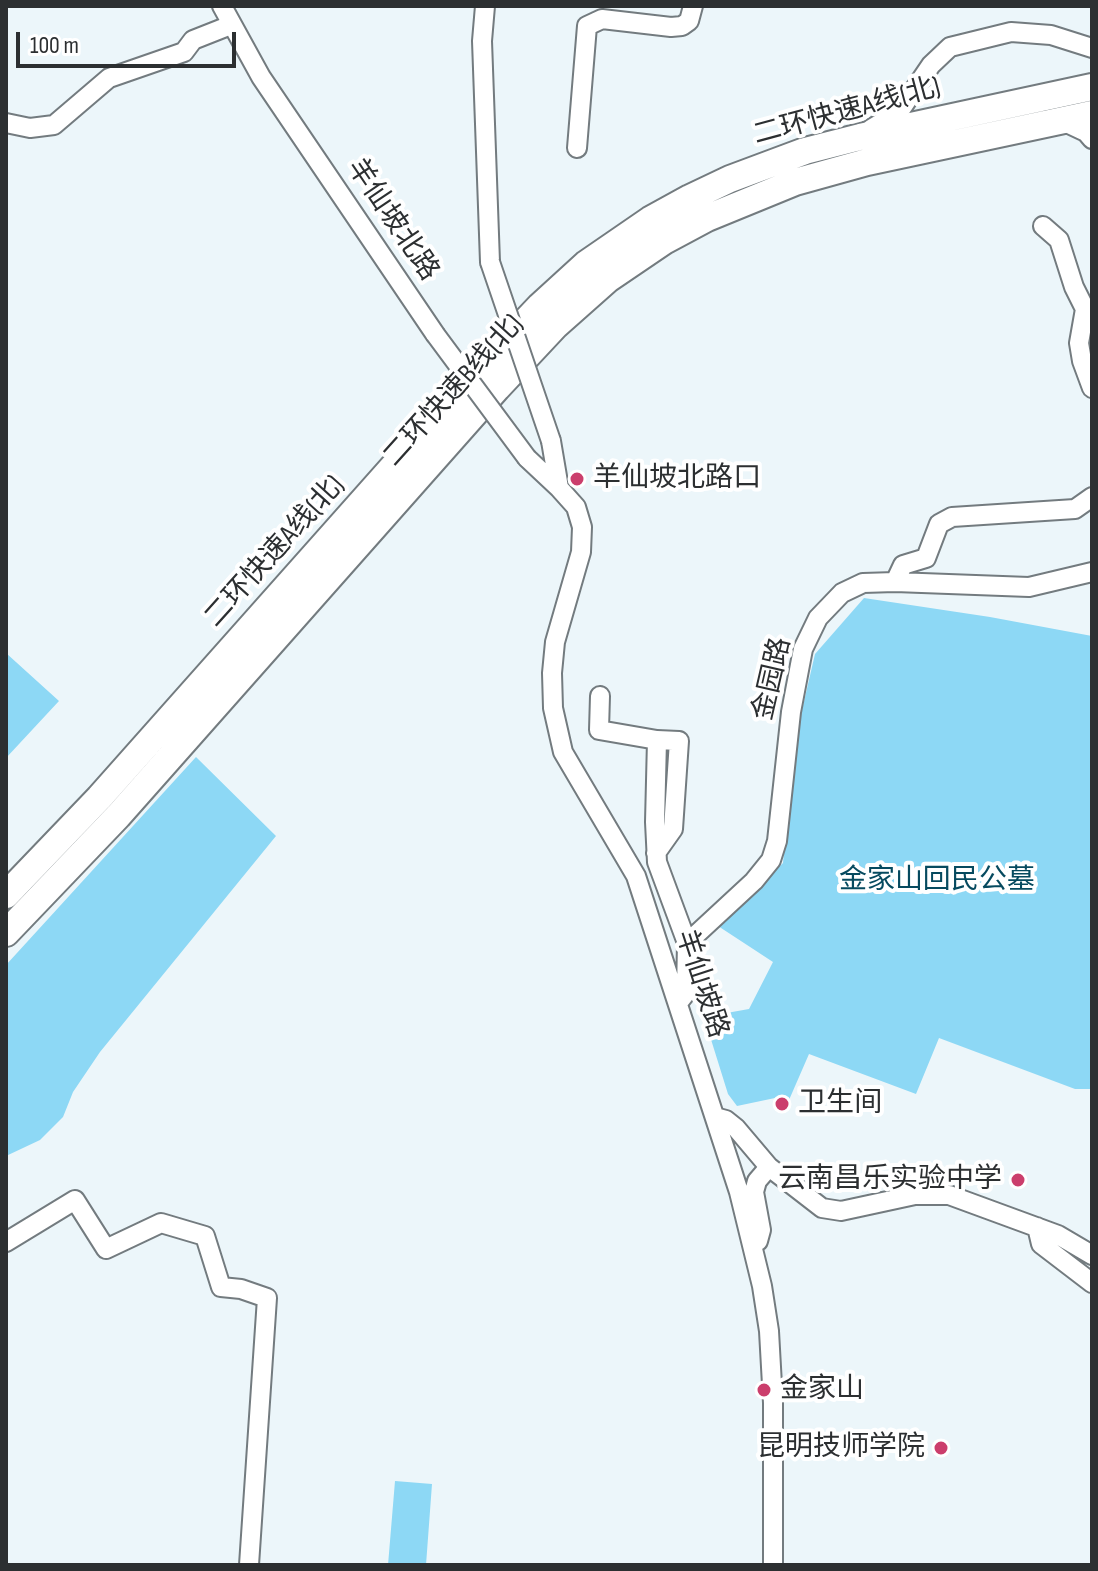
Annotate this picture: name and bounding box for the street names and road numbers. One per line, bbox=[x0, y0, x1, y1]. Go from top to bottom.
street label: 二环快速A线(北) bbox=[750, 71, 944, 153]
street label: 羊仙坡北路 bbox=[339, 153, 445, 287]
street label: 二环快速B线(北) bbox=[377, 308, 531, 474]
street label: 二环快速A线(北) bbox=[198, 469, 352, 635]
street label: 金园路 bbox=[747, 634, 799, 724]
street label: 羊仙坡路 bbox=[668, 926, 734, 1042]

